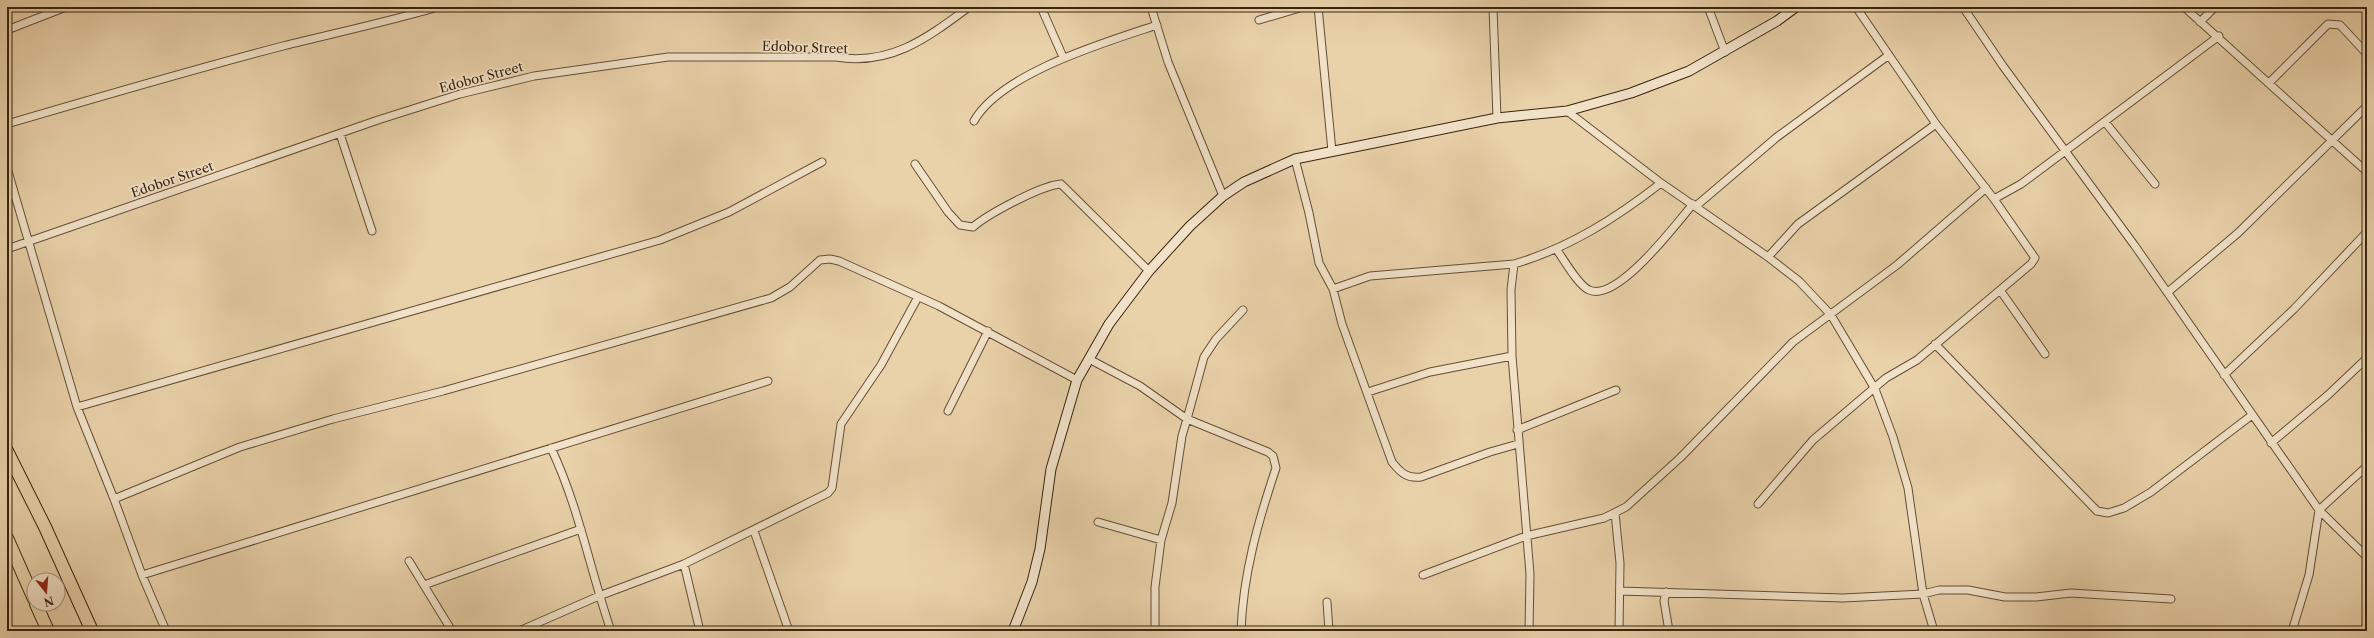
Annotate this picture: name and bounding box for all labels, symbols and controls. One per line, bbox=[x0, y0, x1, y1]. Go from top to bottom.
street label: Edobor Street bbox=[762, 38, 849, 57]
street label: Edobor Street bbox=[437, 58, 525, 96]
street label: Edobor Street bbox=[129, 157, 216, 201]
north arrow bbox=[26, 572, 66, 612]
text: N bbox=[42, 593, 56, 610]

